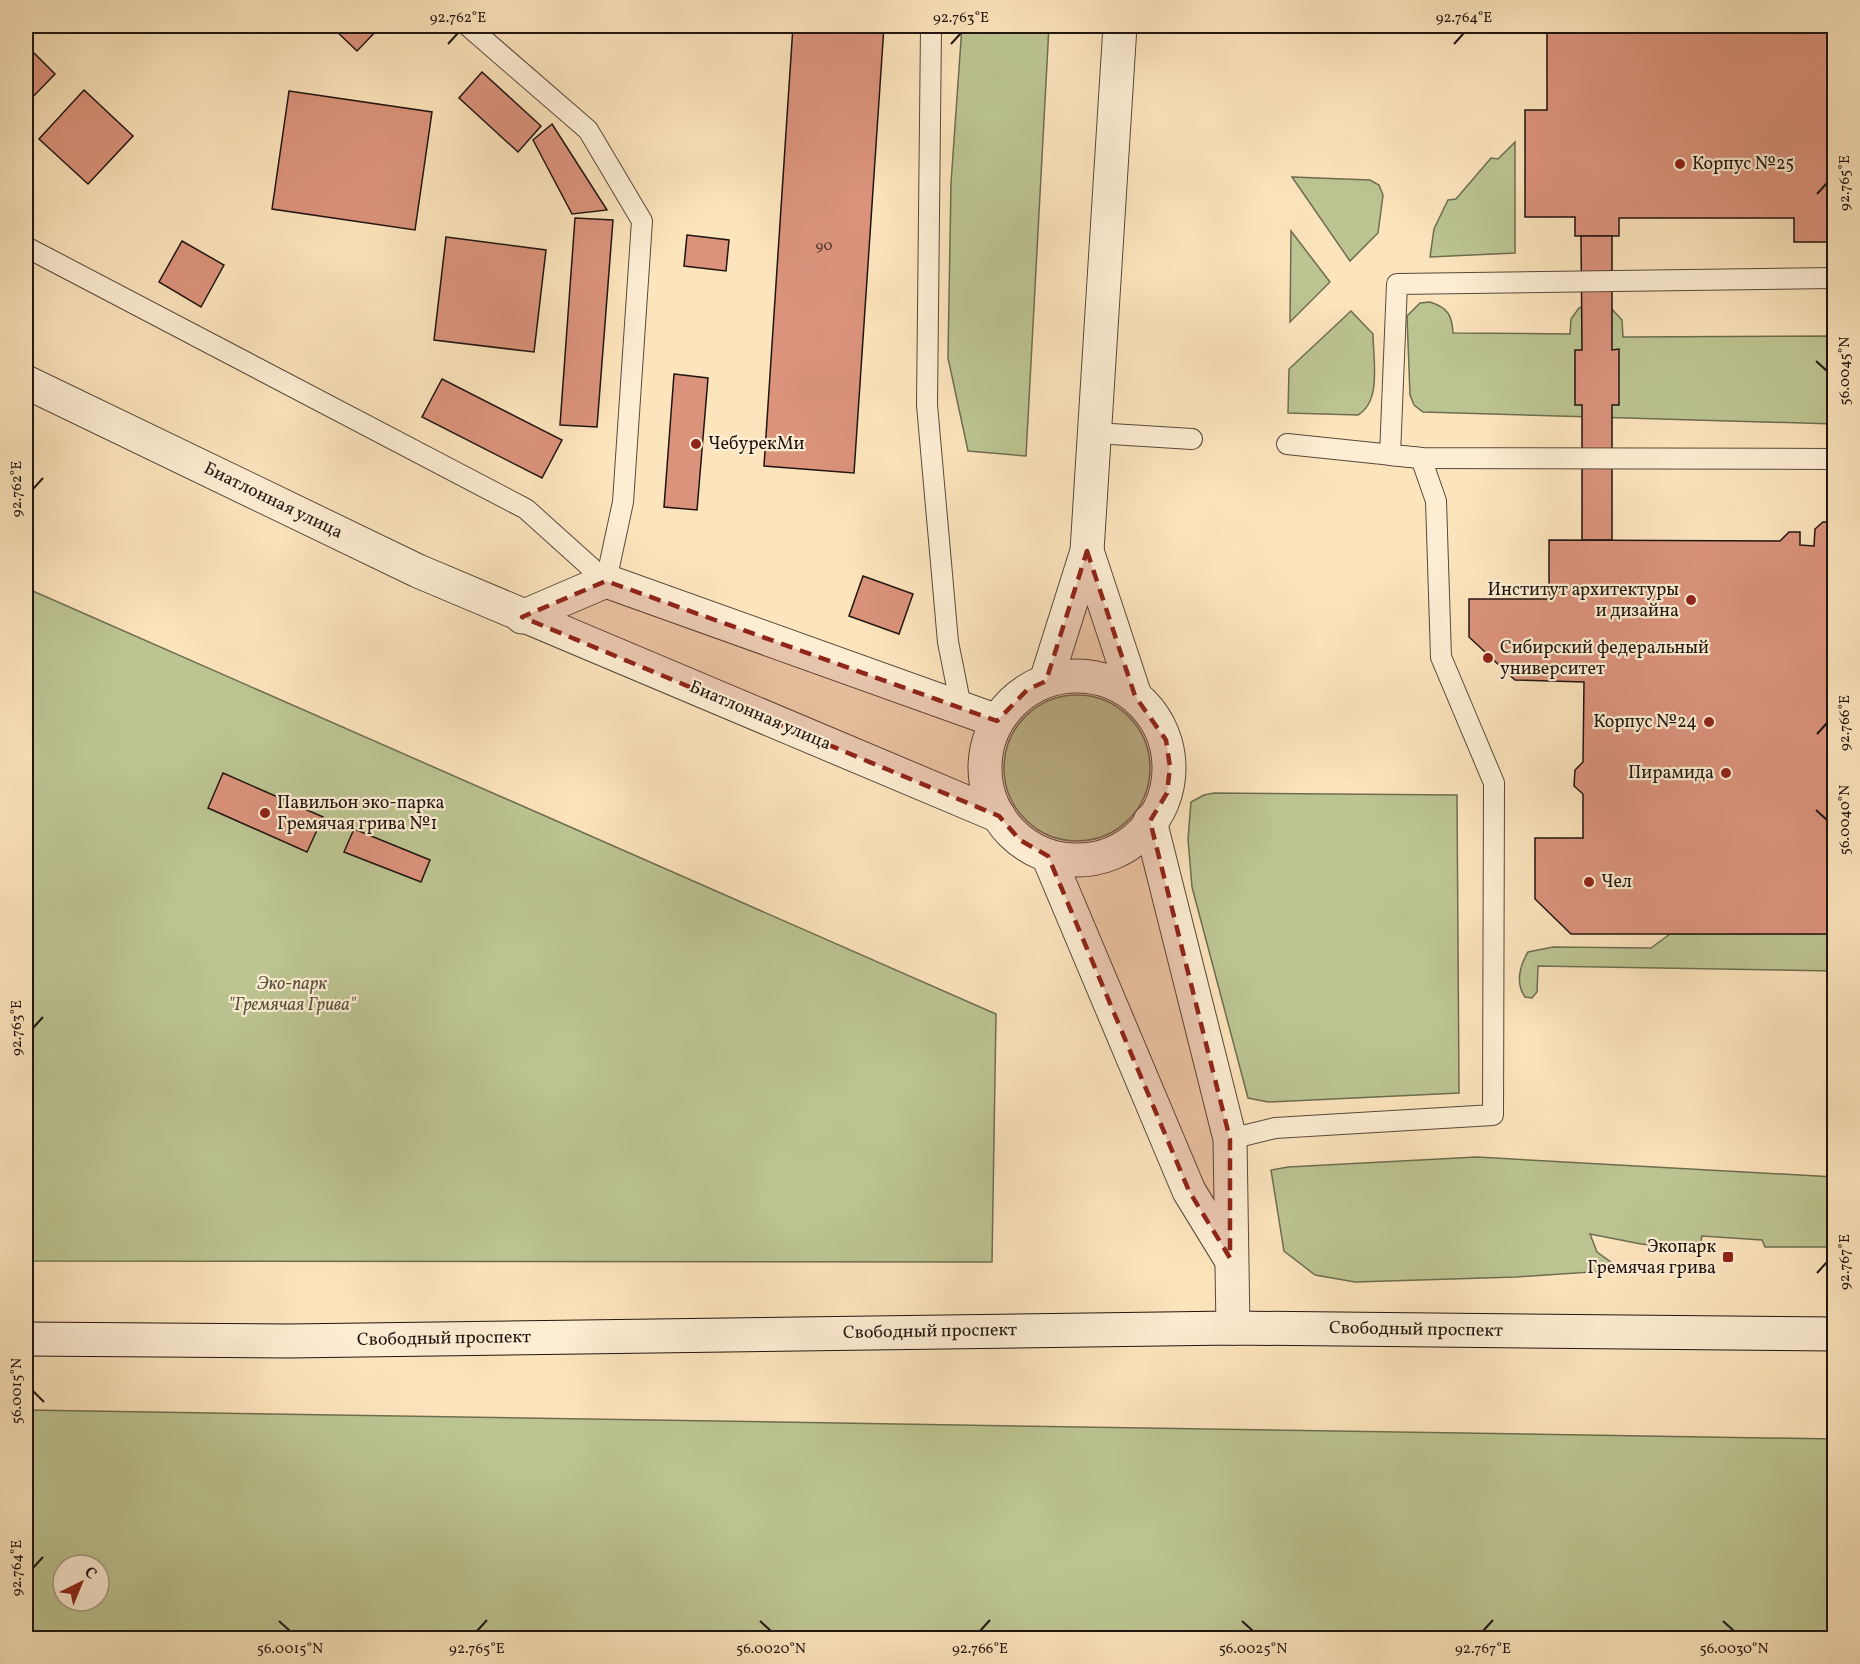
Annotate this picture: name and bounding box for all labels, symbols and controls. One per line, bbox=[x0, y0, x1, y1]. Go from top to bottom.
text: 92.762°E bbox=[430, 8, 486, 29]
text: 92.763°E bbox=[933, 8, 989, 29]
text: 92.764°E bbox=[1436, 8, 1492, 29]
place label: Корпус №25 bbox=[1692, 152, 1794, 177]
text: 92.765°E bbox=[1835, 155, 1856, 211]
marker: Корпус №25 bbox=[1673, 157, 1687, 171]
house number: 90 bbox=[815, 236, 833, 257]
text: 56.0045°N bbox=[1835, 337, 1856, 405]
place label: ЧебурекМи bbox=[708, 432, 804, 457]
marker: ЧебурекМи bbox=[689, 437, 703, 451]
street label: Биатлонная улица bbox=[199, 456, 347, 546]
text: 92.762°E bbox=[7, 461, 28, 517]
place label: Институт архитектуры и дизайна bbox=[1487, 578, 1679, 624]
marker: Институт архитектуры и дизайна bbox=[1684, 593, 1698, 607]
place label: Сибирский федеральный университет bbox=[1500, 636, 1709, 682]
marker: Сибирский федеральный университет bbox=[1481, 651, 1495, 665]
street label: Биатлонная улица bbox=[685, 675, 835, 757]
text: 92.766°E bbox=[1835, 695, 1856, 751]
place label: Корпус №24 bbox=[1593, 710, 1697, 735]
marker: Корпус №24 bbox=[1702, 715, 1716, 729]
place label: Пирамида bbox=[1628, 761, 1714, 786]
marker: Пирамида bbox=[1719, 766, 1733, 780]
text: 56.0040°N bbox=[1835, 785, 1856, 855]
place label: Павильон эко-парка Гремячая грива №1 bbox=[277, 791, 445, 837]
marker: Павильон эко-парка Гремячая грива №1 bbox=[258, 806, 272, 820]
place label: Чел bbox=[1601, 870, 1632, 895]
marker: Чел bbox=[1582, 875, 1596, 889]
park label: Эко-парк "Гремячая Грива" bbox=[228, 972, 357, 1018]
text: 92.763°E bbox=[7, 1000, 28, 1056]
text: 92.767°E bbox=[1835, 1234, 1856, 1290]
place label: Экопарк Гремячая грива bbox=[1587, 1235, 1716, 1281]
marker: Экопарк Гремячая грива bbox=[1721, 1250, 1735, 1264]
street label: Свободный проспект bbox=[1329, 1316, 1503, 1344]
street label: Свободный проспект bbox=[843, 1318, 1017, 1346]
street label: Свободный проспект bbox=[357, 1325, 531, 1353]
text: 56.0015°N bbox=[7, 1358, 28, 1424]
text: 92.764°E bbox=[7, 1540, 28, 1596]
north arrow bbox=[51, 1553, 111, 1613]
text: С bbox=[79, 1562, 101, 1585]
text: 56.0015°N bbox=[257, 1639, 323, 1660]
text: 92.765°E bbox=[449, 1639, 505, 1660]
text: 56.0020°N bbox=[736, 1639, 806, 1660]
text: 92.766°E bbox=[952, 1639, 1008, 1660]
text: 56.0025°N bbox=[1219, 1639, 1287, 1660]
text: 92.767°E bbox=[1455, 1639, 1511, 1660]
text: 56.0030°N bbox=[1699, 1639, 1769, 1660]

